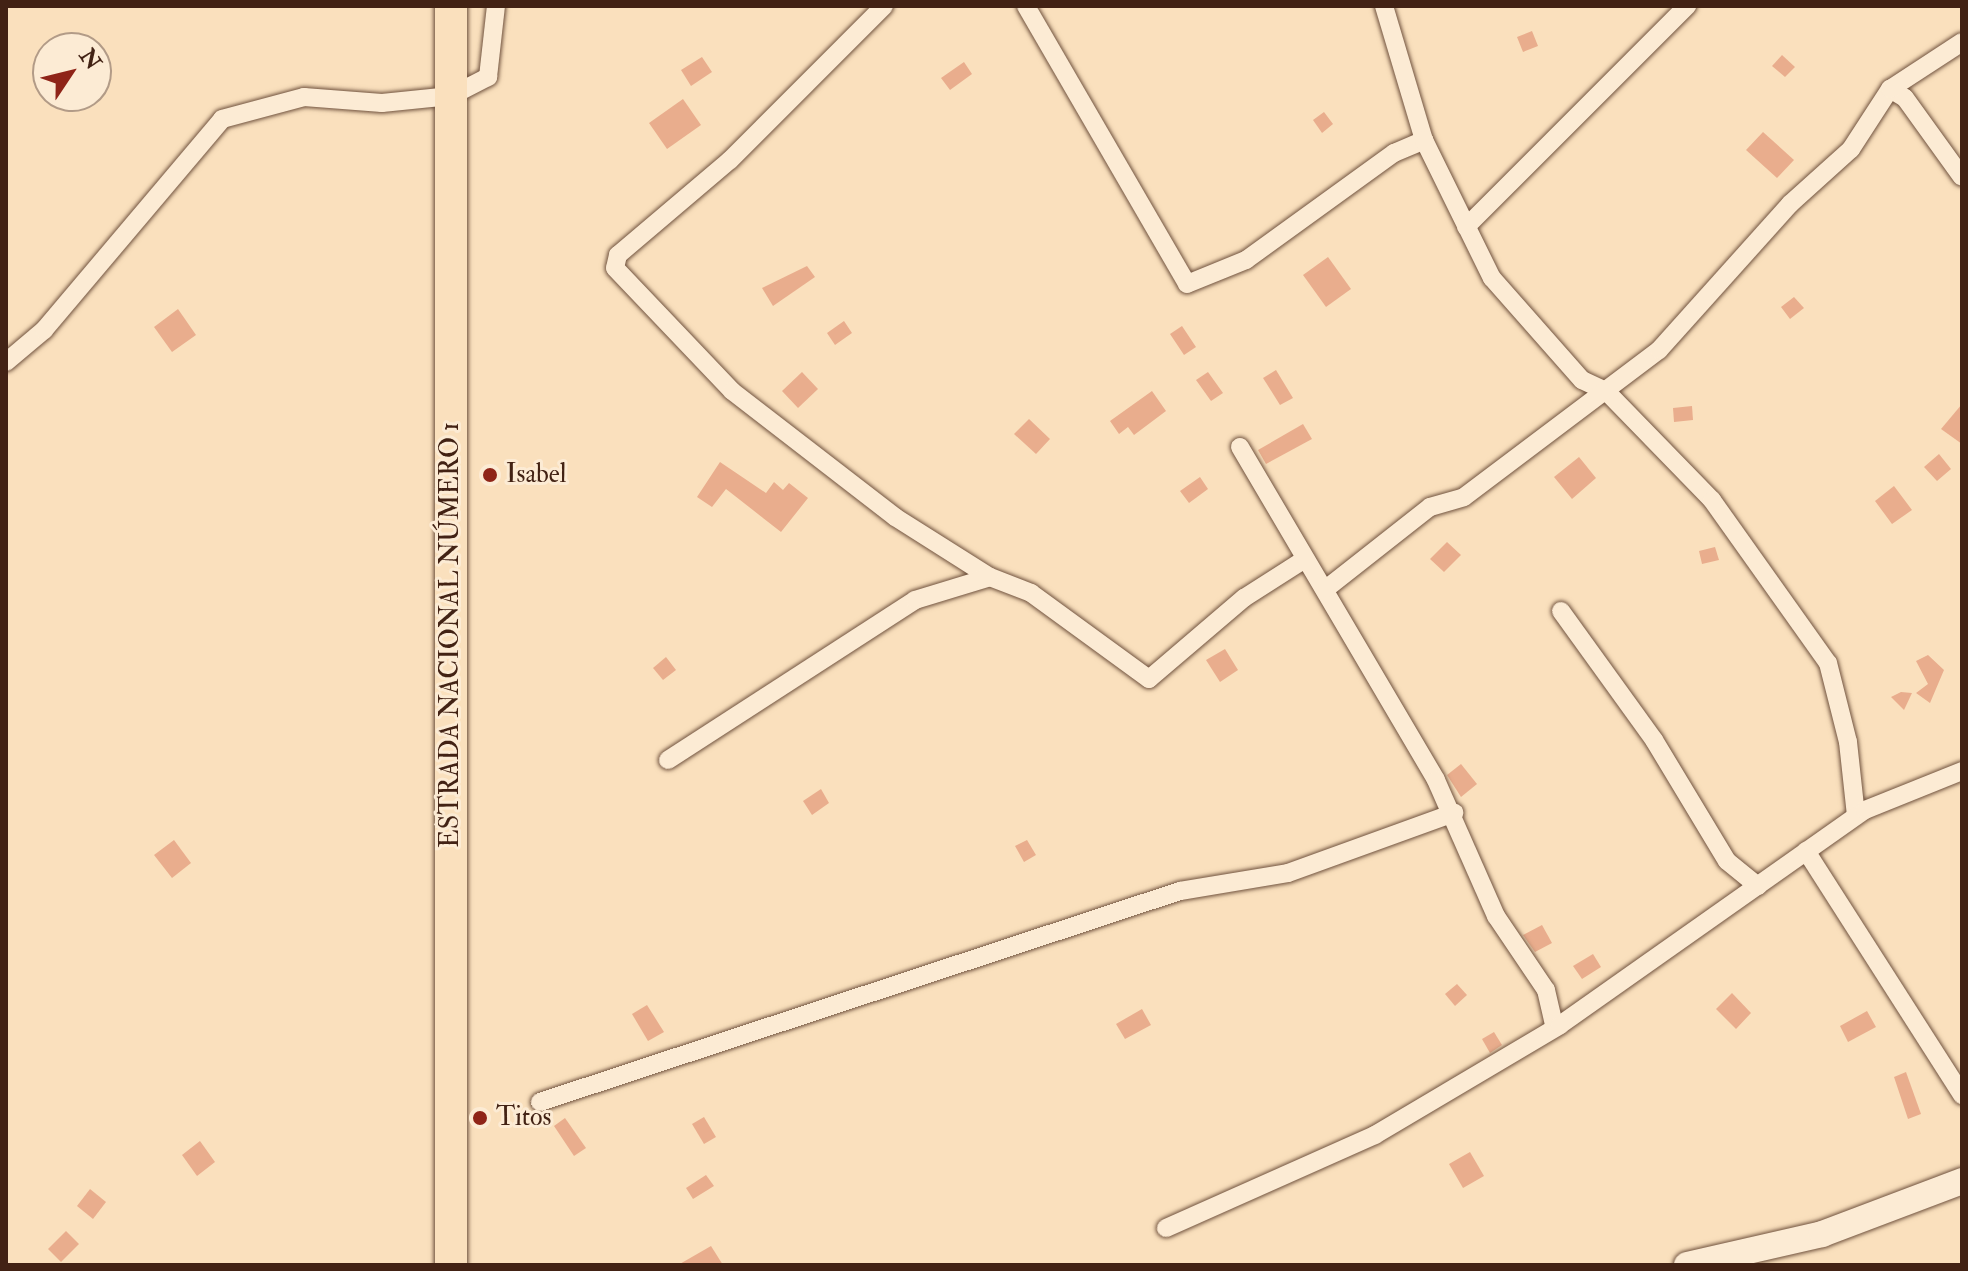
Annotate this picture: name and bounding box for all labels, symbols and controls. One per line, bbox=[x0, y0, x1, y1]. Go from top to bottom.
north arrow bbox=[32, 32, 112, 112]
text: N bbox=[73, 43, 107, 75]
street label: ESTRADA NACIONAL NÚMERO 1 bbox=[435, 422, 467, 848]
place label: Isabel bbox=[506, 459, 566, 491]
marker: Isabel bbox=[481, 466, 499, 484]
place label: Titos bbox=[496, 1102, 552, 1134]
marker: Titos bbox=[471, 1109, 489, 1127]

